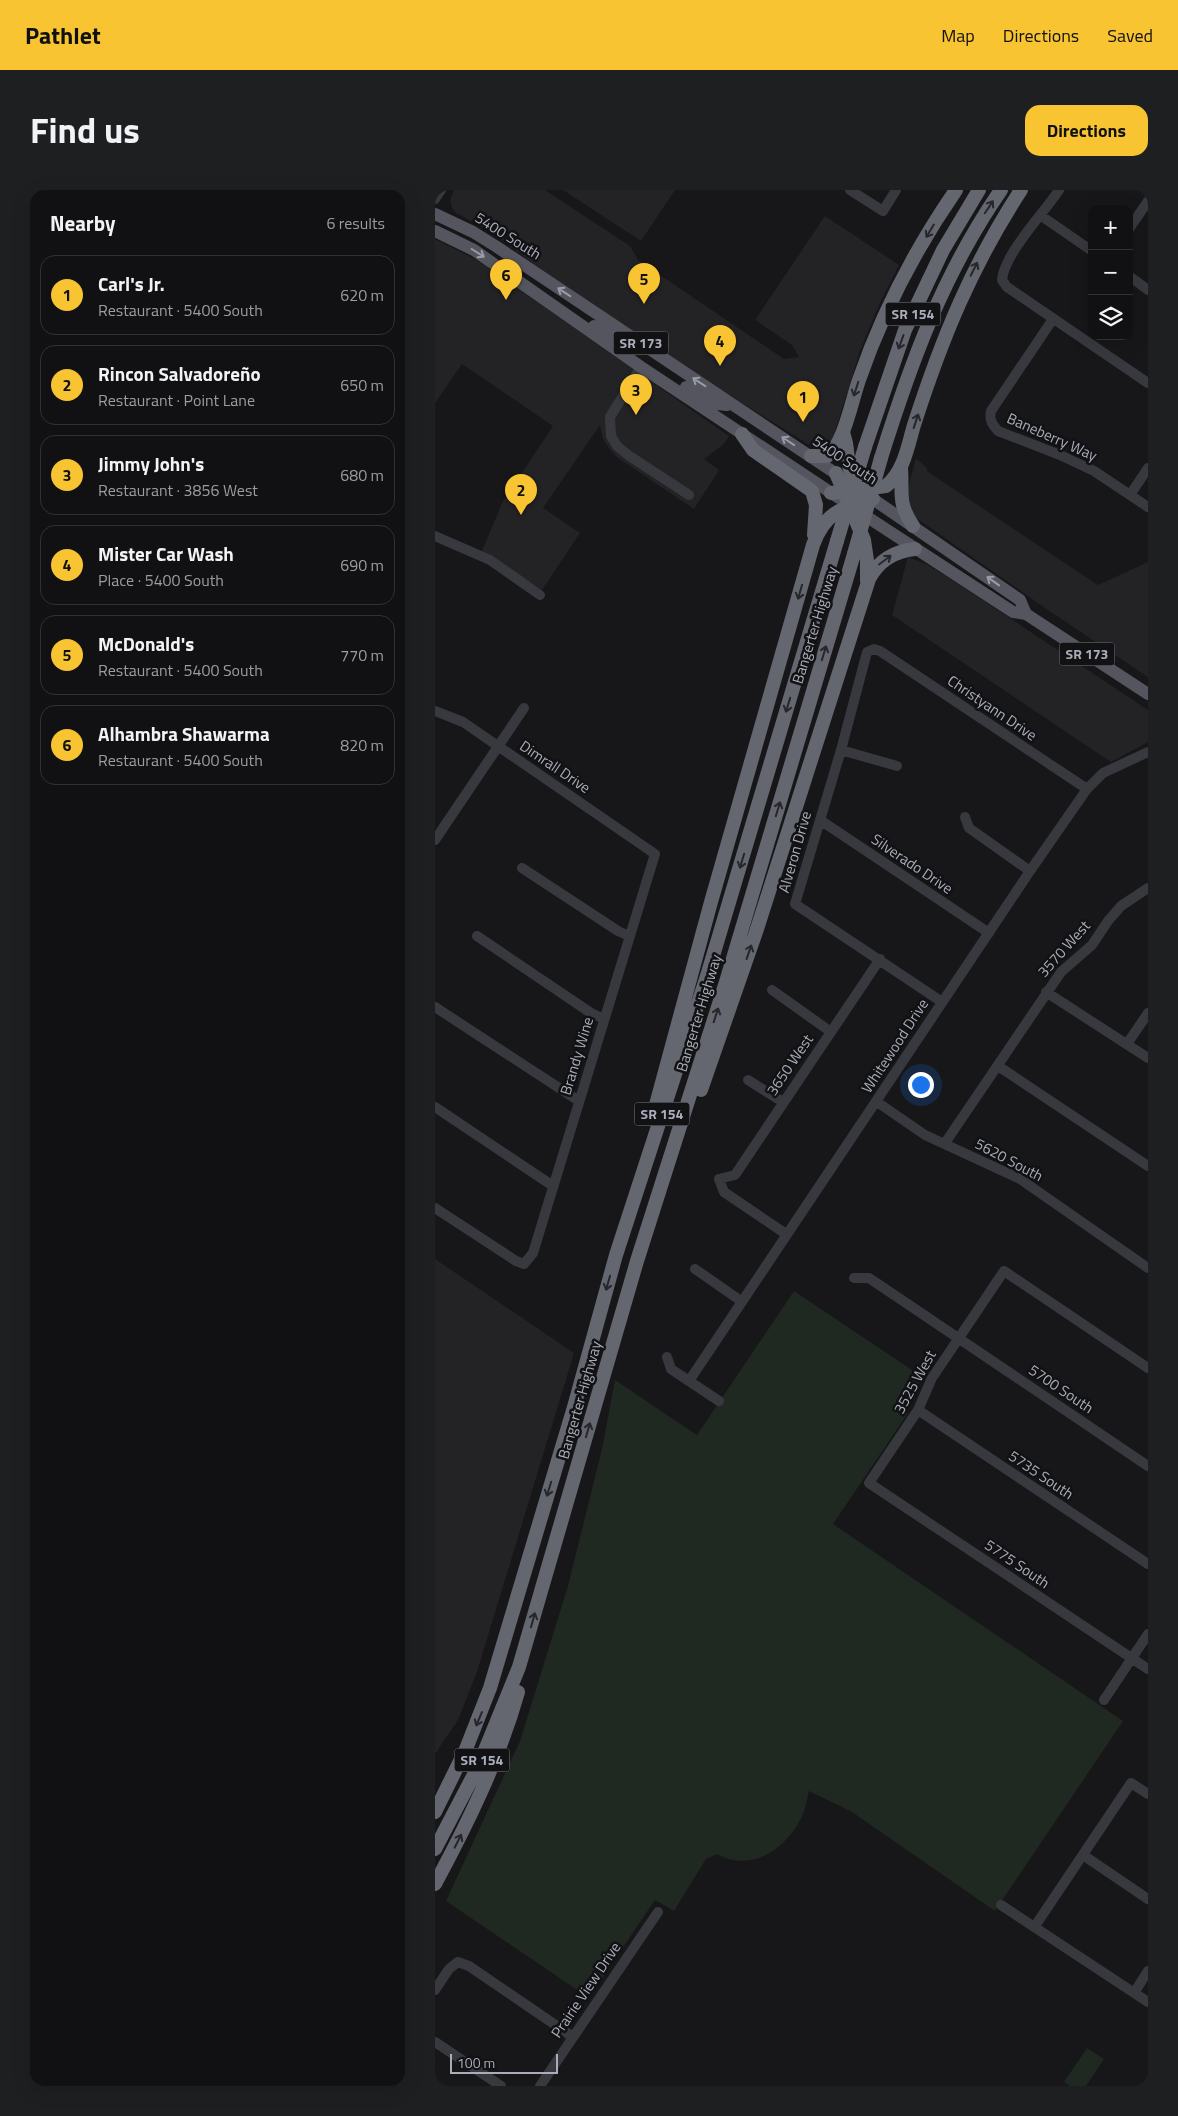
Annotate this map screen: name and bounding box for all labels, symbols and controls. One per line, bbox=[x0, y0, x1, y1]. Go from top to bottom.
text: Pathlet bbox=[25, 17, 101, 53]
text: Map bbox=[941, 22, 975, 49]
text: Directions bbox=[1003, 22, 1079, 49]
text: Saved bbox=[1107, 22, 1153, 49]
text: Find us bbox=[30, 103, 140, 157]
button: Directions bbox=[1025, 105, 1148, 156]
one-way arrow bbox=[984, 200, 994, 214]
map controls bbox=[1088, 205, 1133, 340]
button: + bbox=[1088, 205, 1133, 250]
street label: 5400 South bbox=[471, 206, 546, 265]
text: Nearby bbox=[50, 207, 115, 239]
text: 6 results bbox=[326, 211, 385, 235]
one-way arrow bbox=[924, 223, 934, 237]
one-way arrow bbox=[471, 249, 485, 259]
button: − bbox=[1088, 250, 1133, 295]
pin: 6 bbox=[490, 259, 522, 300]
one-way arrow bbox=[969, 262, 979, 277]
pin: 5 bbox=[628, 263, 660, 304]
text: Carl's Jr. bbox=[98, 269, 165, 298]
text: 1 bbox=[63, 283, 71, 307]
text: 620 m bbox=[340, 283, 384, 307]
one-way arrow bbox=[557, 287, 571, 297]
button: layers bbox=[1088, 295, 1133, 340]
text: Restaurant · 5400 South bbox=[98, 298, 263, 322]
road number: SR 154 bbox=[885, 302, 941, 326]
pin: 4 bbox=[704, 325, 736, 366]
road number: SR 173 bbox=[613, 332, 669, 354]
one-way arrow bbox=[896, 334, 905, 349]
text: Rincon Salvadoreño bbox=[98, 359, 261, 388]
text: 2 bbox=[63, 373, 71, 397]
text: 650 m bbox=[340, 373, 384, 397]
pin: 3 bbox=[620, 374, 652, 415]
one-way arrow bbox=[692, 377, 706, 387]
one-way arrow bbox=[851, 380, 860, 396]
pin: 1 bbox=[787, 381, 819, 422]
text: Restaurant · Point Lane bbox=[98, 388, 255, 412]
street label: Baneberry Way bbox=[1003, 406, 1101, 467]
one-way arrow bbox=[911, 413, 921, 429]
street label: 5400 South bbox=[808, 429, 882, 490]
one-way arrow bbox=[781, 436, 795, 446]
text: Jimmy John's bbox=[98, 449, 204, 478]
text: 3 bbox=[63, 463, 71, 487]
text: 680 m bbox=[340, 463, 384, 487]
pin: 2 bbox=[505, 474, 537, 515]
text: Restaurant · 3856 West bbox=[98, 478, 258, 502]
text: Mister Car Wash bbox=[98, 539, 234, 568]
text: 4 bbox=[63, 553, 71, 577]
text: 690 m bbox=[340, 553, 384, 577]
one-way arrow bbox=[878, 555, 892, 565]
street label: Bangerter Highway bbox=[786, 563, 843, 686]
text: Place · 5400 South bbox=[98, 568, 224, 592]
one-way arrow bbox=[987, 575, 1000, 586]
one-way arrow bbox=[795, 583, 805, 599]
text: McDonald's bbox=[98, 629, 194, 658]
road number: SR 173 bbox=[1059, 642, 1115, 666]
text: 5 bbox=[63, 643, 71, 667]
text: 770 m bbox=[340, 643, 384, 667]
one-way arrow bbox=[820, 645, 830, 661]
text: Restaurant · 5400 South bbox=[98, 658, 263, 682]
street label: Christyann Drive bbox=[943, 669, 1042, 746]
one-way arrow bbox=[783, 697, 793, 713]
text: Alhambra Shawarma bbox=[98, 719, 270, 748]
text: 6 bbox=[63, 733, 71, 757]
text: 820 m bbox=[340, 733, 384, 757]
street label: Dimrall Drive bbox=[515, 734, 595, 799]
text: Restaurant · 5400 South bbox=[98, 748, 263, 772]
one-way arrow bbox=[773, 801, 783, 817]
street label: Alveron Drive bbox=[772, 808, 817, 895]
street label: Silverado Drive bbox=[867, 828, 958, 899]
one-way arrow bbox=[736, 852, 746, 868]
street label: 3570 West bbox=[1032, 915, 1096, 982]
one-way arrow bbox=[745, 945, 754, 960]
street label: Bangerter Highway bbox=[670, 951, 727, 1074]
street label: Whitewood Drive bbox=[855, 994, 934, 1098]
one-way arrow bbox=[711, 1007, 721, 1023]
street label: Brandy Wine bbox=[554, 1014, 599, 1098]
street label: 3650 West bbox=[761, 1029, 819, 1100]
your location bbox=[908, 1072, 934, 1098]
road number: SR 154 bbox=[635, 1102, 689, 1126]
street label: 5620 South bbox=[971, 1132, 1047, 1187]
one-way arrow bbox=[603, 1274, 613, 1290]
street label: Bangerter Highway bbox=[552, 1338, 607, 1462]
street label: 3525 West bbox=[888, 1345, 942, 1418]
street label: 5700 South bbox=[1024, 1358, 1098, 1419]
one-way arrow bbox=[583, 1423, 593, 1439]
street label: 5735 South bbox=[1004, 1444, 1078, 1505]
one-way arrow bbox=[544, 1481, 554, 1497]
street label: 5775 South bbox=[980, 1533, 1054, 1594]
one-way arrow bbox=[528, 1612, 538, 1628]
one-way arrow bbox=[473, 1711, 483, 1726]
road number: SR 154 bbox=[455, 1748, 509, 1772]
one-way arrow bbox=[454, 1834, 463, 1849]
street label: Prairie View Drive bbox=[545, 1937, 626, 2042]
scale bar bbox=[450, 2051, 557, 2074]
text: 100 m bbox=[457, 2052, 495, 2073]

